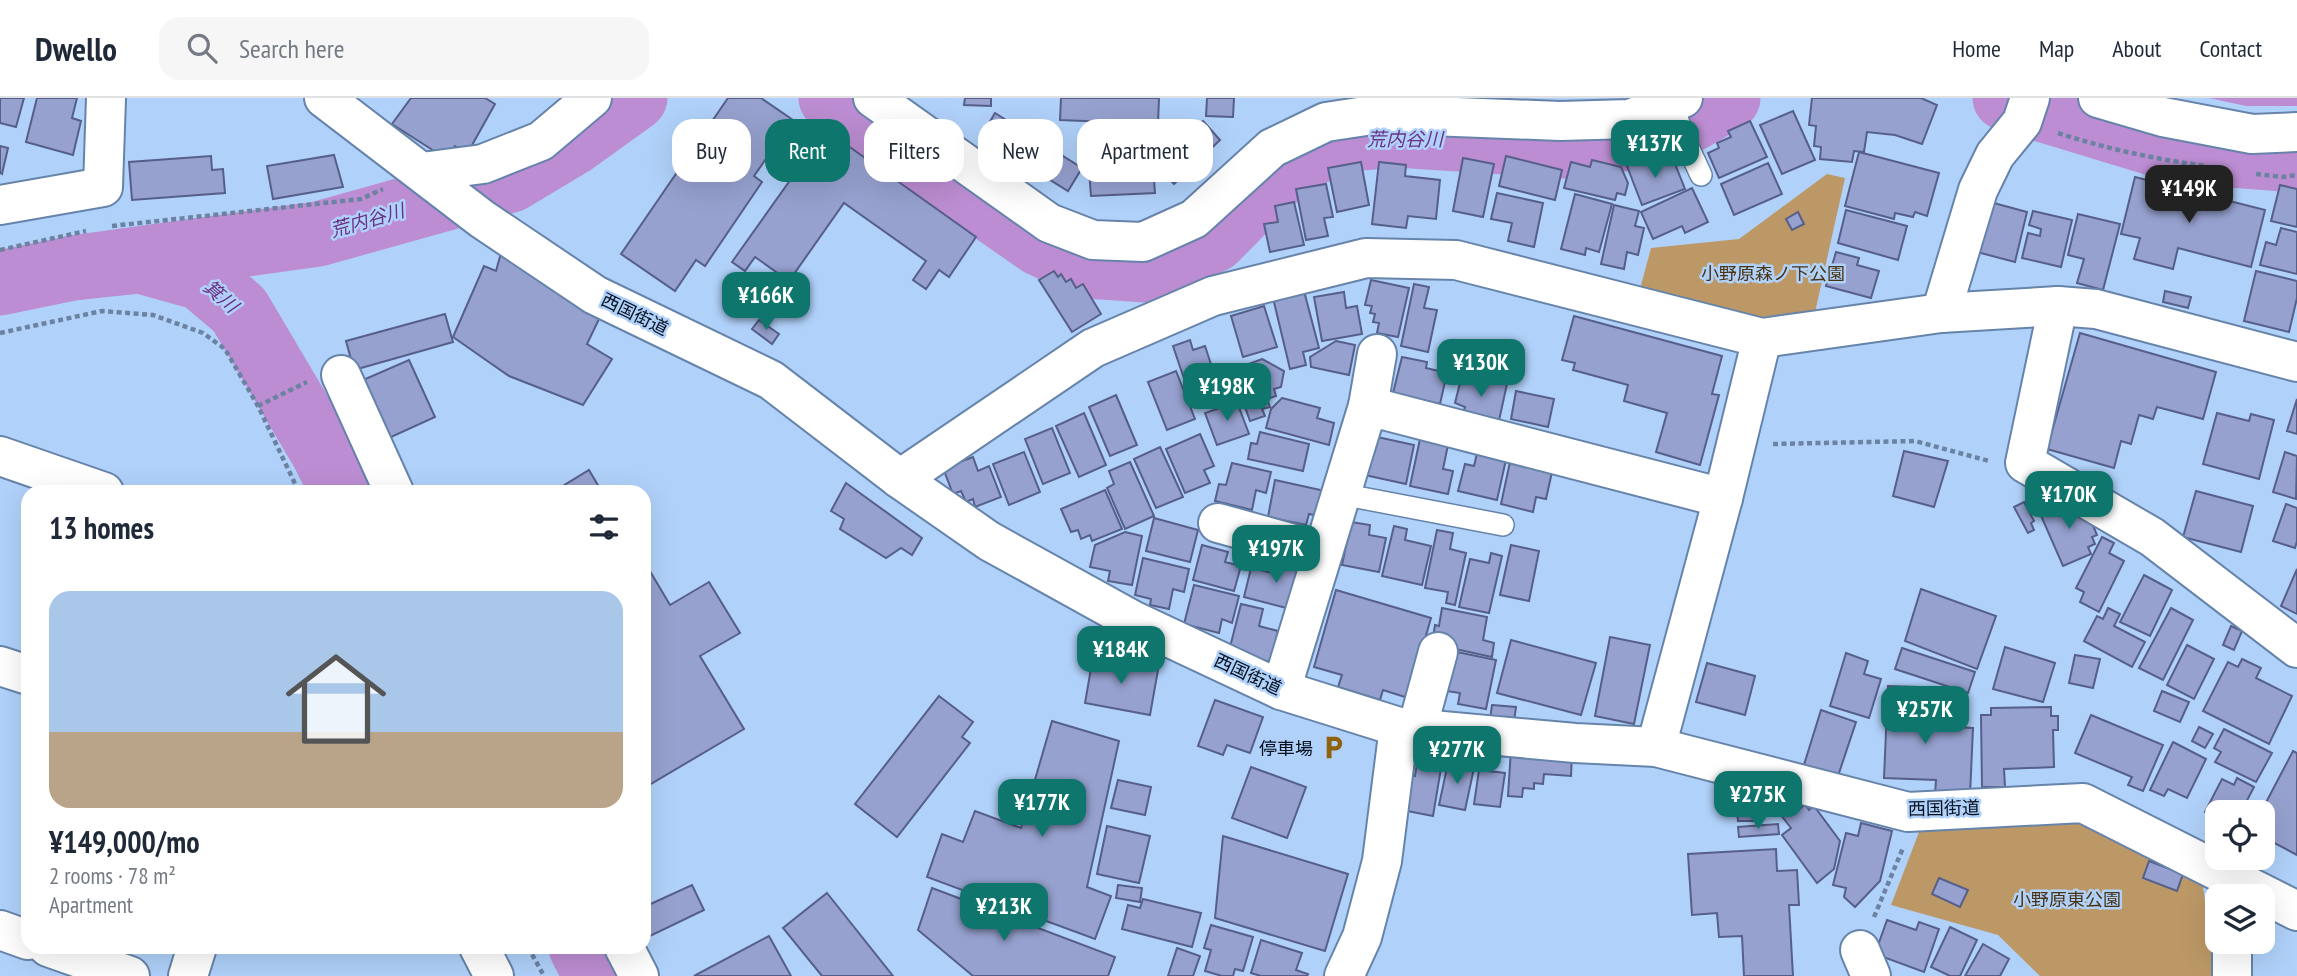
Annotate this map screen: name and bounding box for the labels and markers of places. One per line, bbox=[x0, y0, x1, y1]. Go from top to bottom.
pin: ¥137K bbox=[1606, 120, 1704, 180]
pin: ¥149K bbox=[2140, 166, 2238, 225]
pin: ¥166K bbox=[717, 272, 815, 332]
pin: ¥130K bbox=[1432, 340, 1530, 399]
pin: ¥198K bbox=[1178, 364, 1276, 423]
pin: ¥170K bbox=[2020, 472, 2118, 531]
pin: ¥197K bbox=[1227, 526, 1325, 585]
pin: ¥184K bbox=[1072, 626, 1170, 686]
pin: ¥257K bbox=[1876, 686, 1974, 746]
pin: ¥277K bbox=[1408, 726, 1506, 786]
parking icon: 停車場 bbox=[1319, 734, 1347, 762]
place label: 停車場 bbox=[1259, 737, 1313, 760]
pin: ¥275K bbox=[1709, 772, 1807, 831]
pin: ¥177K bbox=[993, 780, 1091, 839]
pin: ¥213K bbox=[955, 884, 1053, 943]

